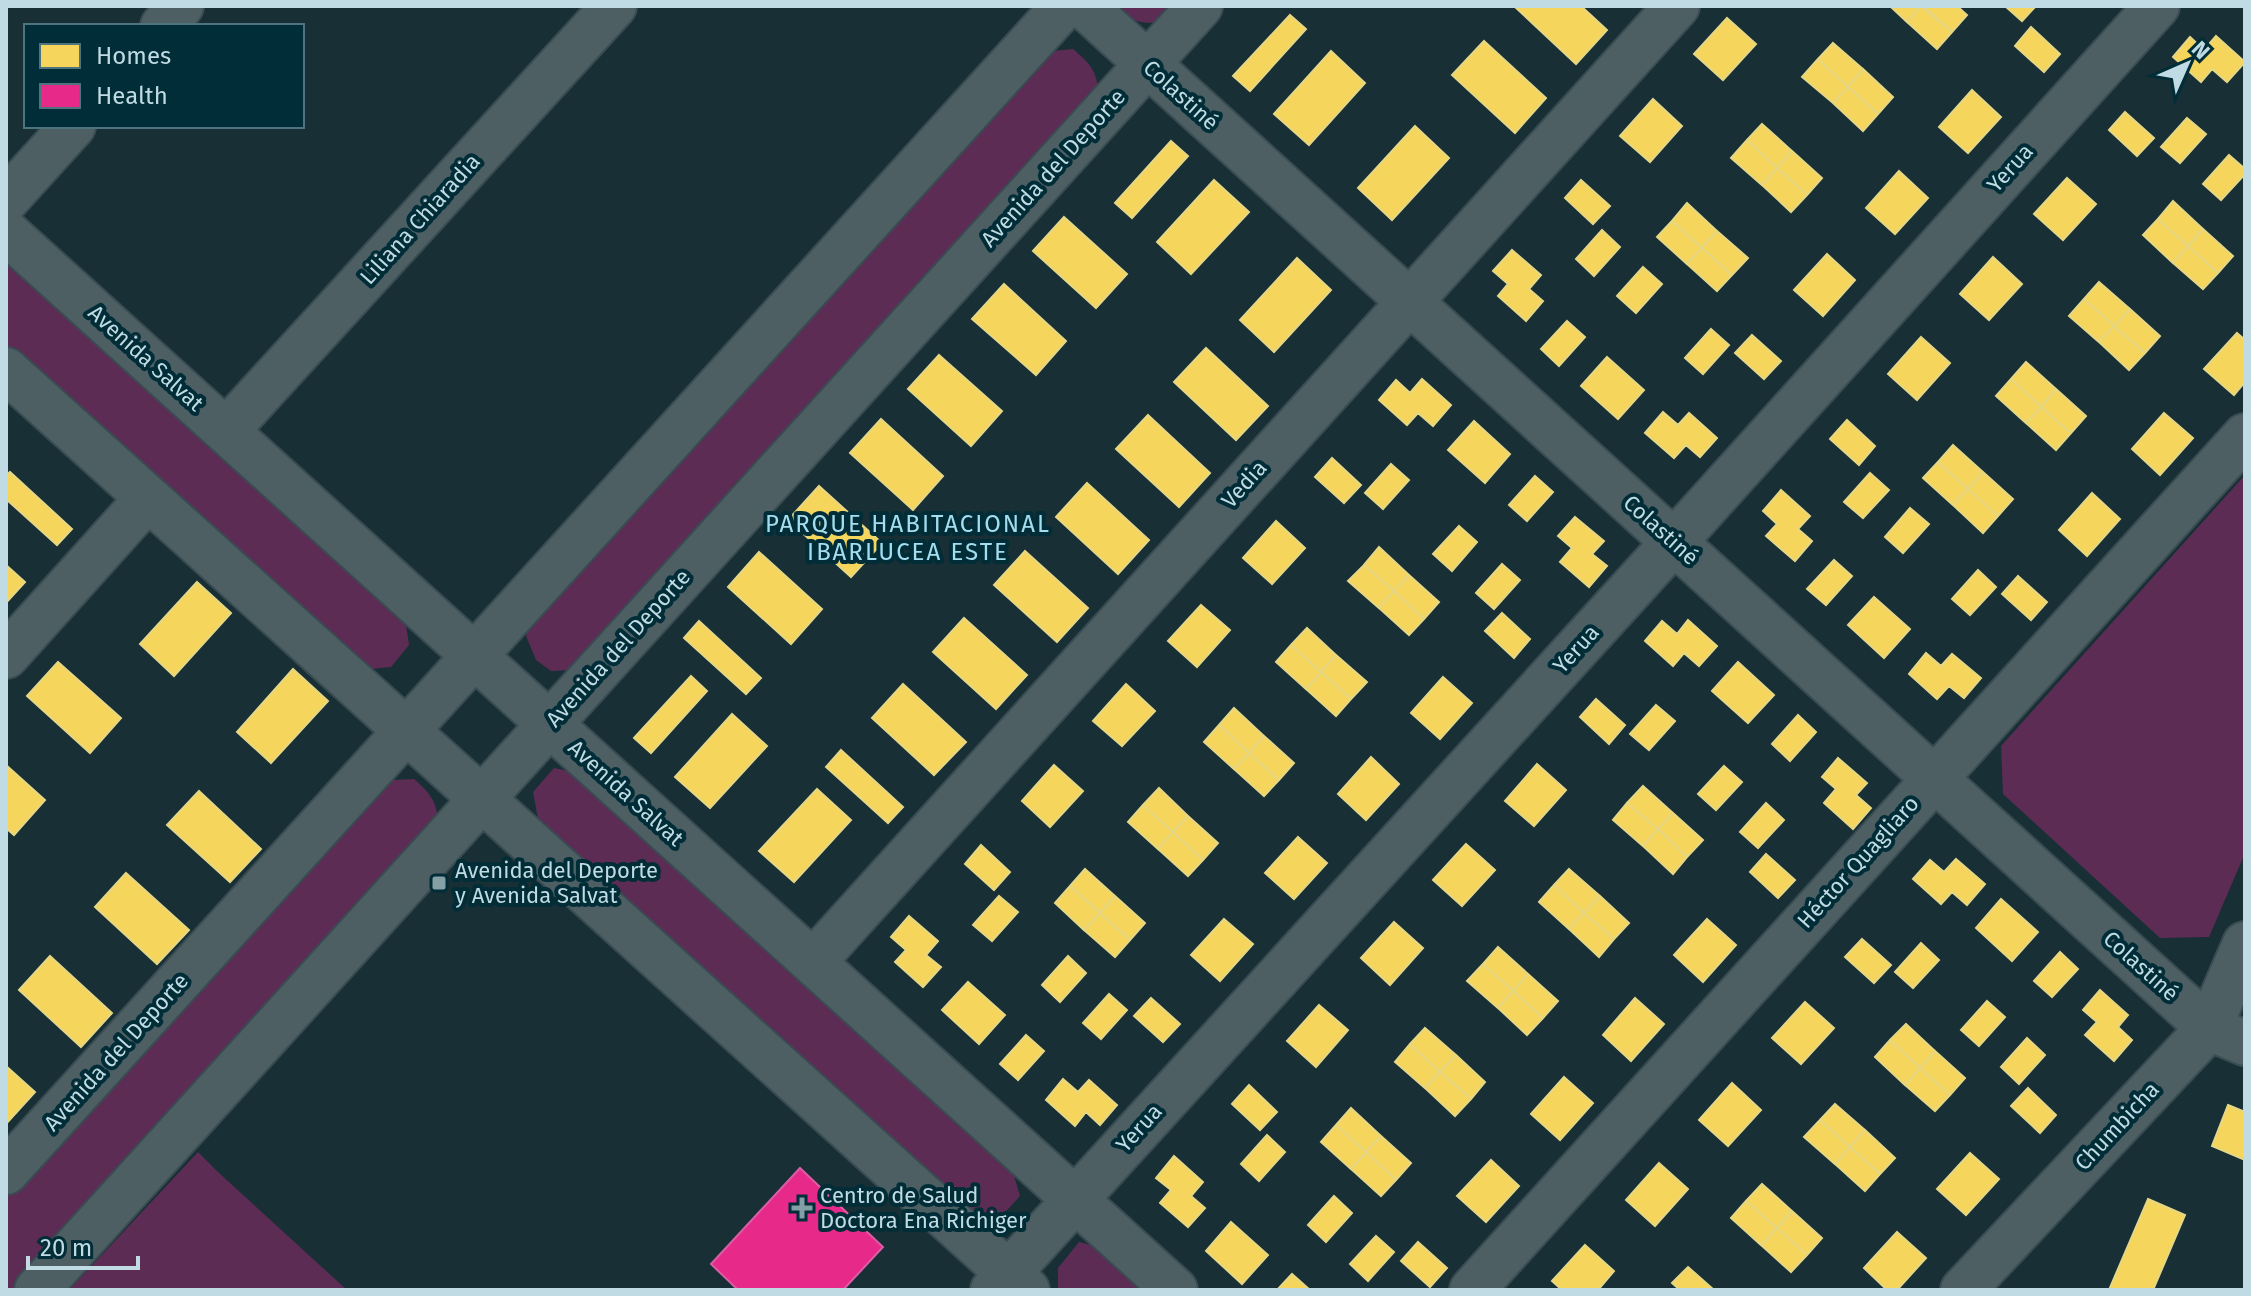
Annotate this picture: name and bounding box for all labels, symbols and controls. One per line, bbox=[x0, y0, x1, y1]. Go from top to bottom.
legend bbox=[24, 24, 304, 128]
north arrow bbox=[2147, 24, 2227, 104]
text: N bbox=[2186, 36, 2215, 65]
text: Homes bbox=[96, 42, 171, 70]
street label: Colastiné bbox=[1138, 54, 1224, 136]
text: Health bbox=[96, 82, 168, 110]
street label: Avenida del Deporte bbox=[975, 84, 1131, 252]
street label: Yerua bbox=[1981, 138, 2039, 198]
street label: Liliana Chiaradia bbox=[354, 148, 486, 290]
street label: Avenida Salvat bbox=[83, 299, 209, 417]
street label: Vedia bbox=[1216, 455, 1272, 513]
street label: Colastiné bbox=[1618, 489, 1704, 571]
district label: PARQUE HABITACIONAL IBARLUCEA ESTE bbox=[765, 510, 1051, 566]
street label: Avenida del Deporte bbox=[540, 564, 696, 732]
street label: Yerua bbox=[1547, 619, 1605, 679]
street label: Avenida Salvat bbox=[563, 734, 689, 852]
street label: Héctor Quagliaro bbox=[1792, 790, 1924, 934]
place label: Avenida del Deporte y Avenida Salvat bbox=[455, 857, 658, 909]
marker: Avenida del Deporte y Avenida Salvat bbox=[430, 874, 448, 892]
street label: Colastiné bbox=[2098, 925, 2184, 1007]
street label: Avenida del Deporte bbox=[38, 968, 194, 1136]
street label: Chumbicha bbox=[2069, 1076, 2165, 1176]
street label: Yerua bbox=[1110, 1098, 1168, 1158]
place label: Centro de Salud Doctora Ena Richiger bbox=[820, 1182, 1027, 1234]
marker: Centro de Salud Doctora Ena Richiger bbox=[791, 1197, 813, 1219]
scale bar bbox=[28, 1220, 138, 1270]
text: 20 m bbox=[40, 1234, 92, 1262]

